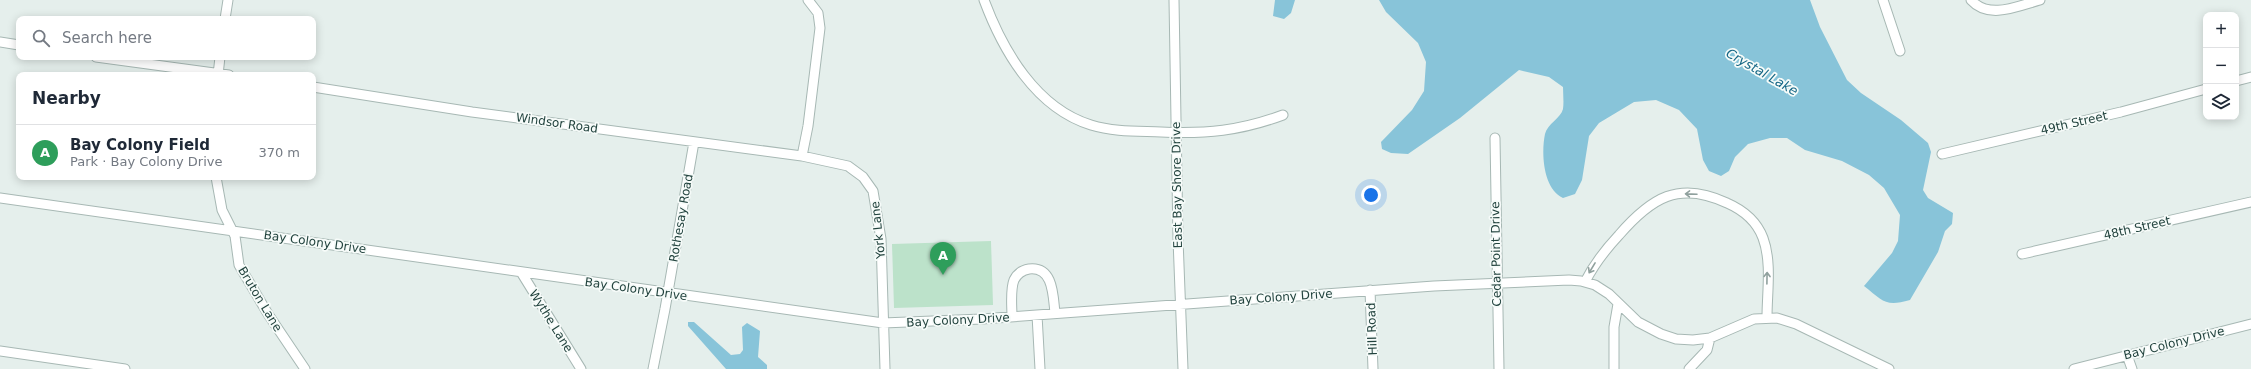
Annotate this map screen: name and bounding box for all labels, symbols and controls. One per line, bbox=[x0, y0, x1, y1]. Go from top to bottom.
map controls bbox=[2203, 12, 2239, 120]
button: + bbox=[2203, 12, 2239, 48]
search box bbox=[16, 16, 316, 60]
icon: search bbox=[30, 27, 52, 49]
text: Search here bbox=[62, 29, 152, 47]
water label: Crystal Lake bbox=[1723, 45, 1801, 99]
button: − bbox=[2203, 48, 2239, 84]
button: layers bbox=[2203, 84, 2239, 120]
text: Nearby bbox=[32, 88, 101, 108]
street label: 49th Street bbox=[2039, 108, 2109, 137]
street label: Windsor Road bbox=[515, 110, 599, 136]
street label: East Bay Shore Drive bbox=[1169, 122, 1185, 248]
text: Bay Colony Field bbox=[70, 136, 210, 154]
text: A bbox=[40, 145, 50, 160]
text: 370 m bbox=[258, 145, 300, 160]
text: Park · Bay Colony Drive bbox=[70, 154, 223, 169]
street label: Rothesay Road bbox=[666, 173, 696, 263]
your location bbox=[1361, 185, 1381, 205]
one-way arrow bbox=[1685, 190, 1698, 197]
street label: York Lane bbox=[868, 201, 888, 260]
street label: Cedar Point Drive bbox=[1488, 201, 1504, 307]
street label: 48th Street bbox=[2102, 213, 2172, 242]
street label: Bay Colony Drive bbox=[263, 228, 367, 256]
pin: A bbox=[930, 242, 956, 275]
one-way arrow bbox=[1588, 262, 1596, 274]
street label: Bruton Lane bbox=[235, 264, 285, 334]
one-way arrow bbox=[1763, 272, 1771, 285]
street label: Bay Colony Drive bbox=[584, 275, 688, 303]
street label: Bay Colony Drive bbox=[1229, 286, 1333, 308]
street label: Wythe Lane bbox=[526, 287, 576, 355]
street label: Hill Road bbox=[1364, 302, 1380, 356]
street label: Bay Colony Drive bbox=[906, 310, 1010, 330]
street label: Bay Colony Drive bbox=[2122, 324, 2226, 362]

